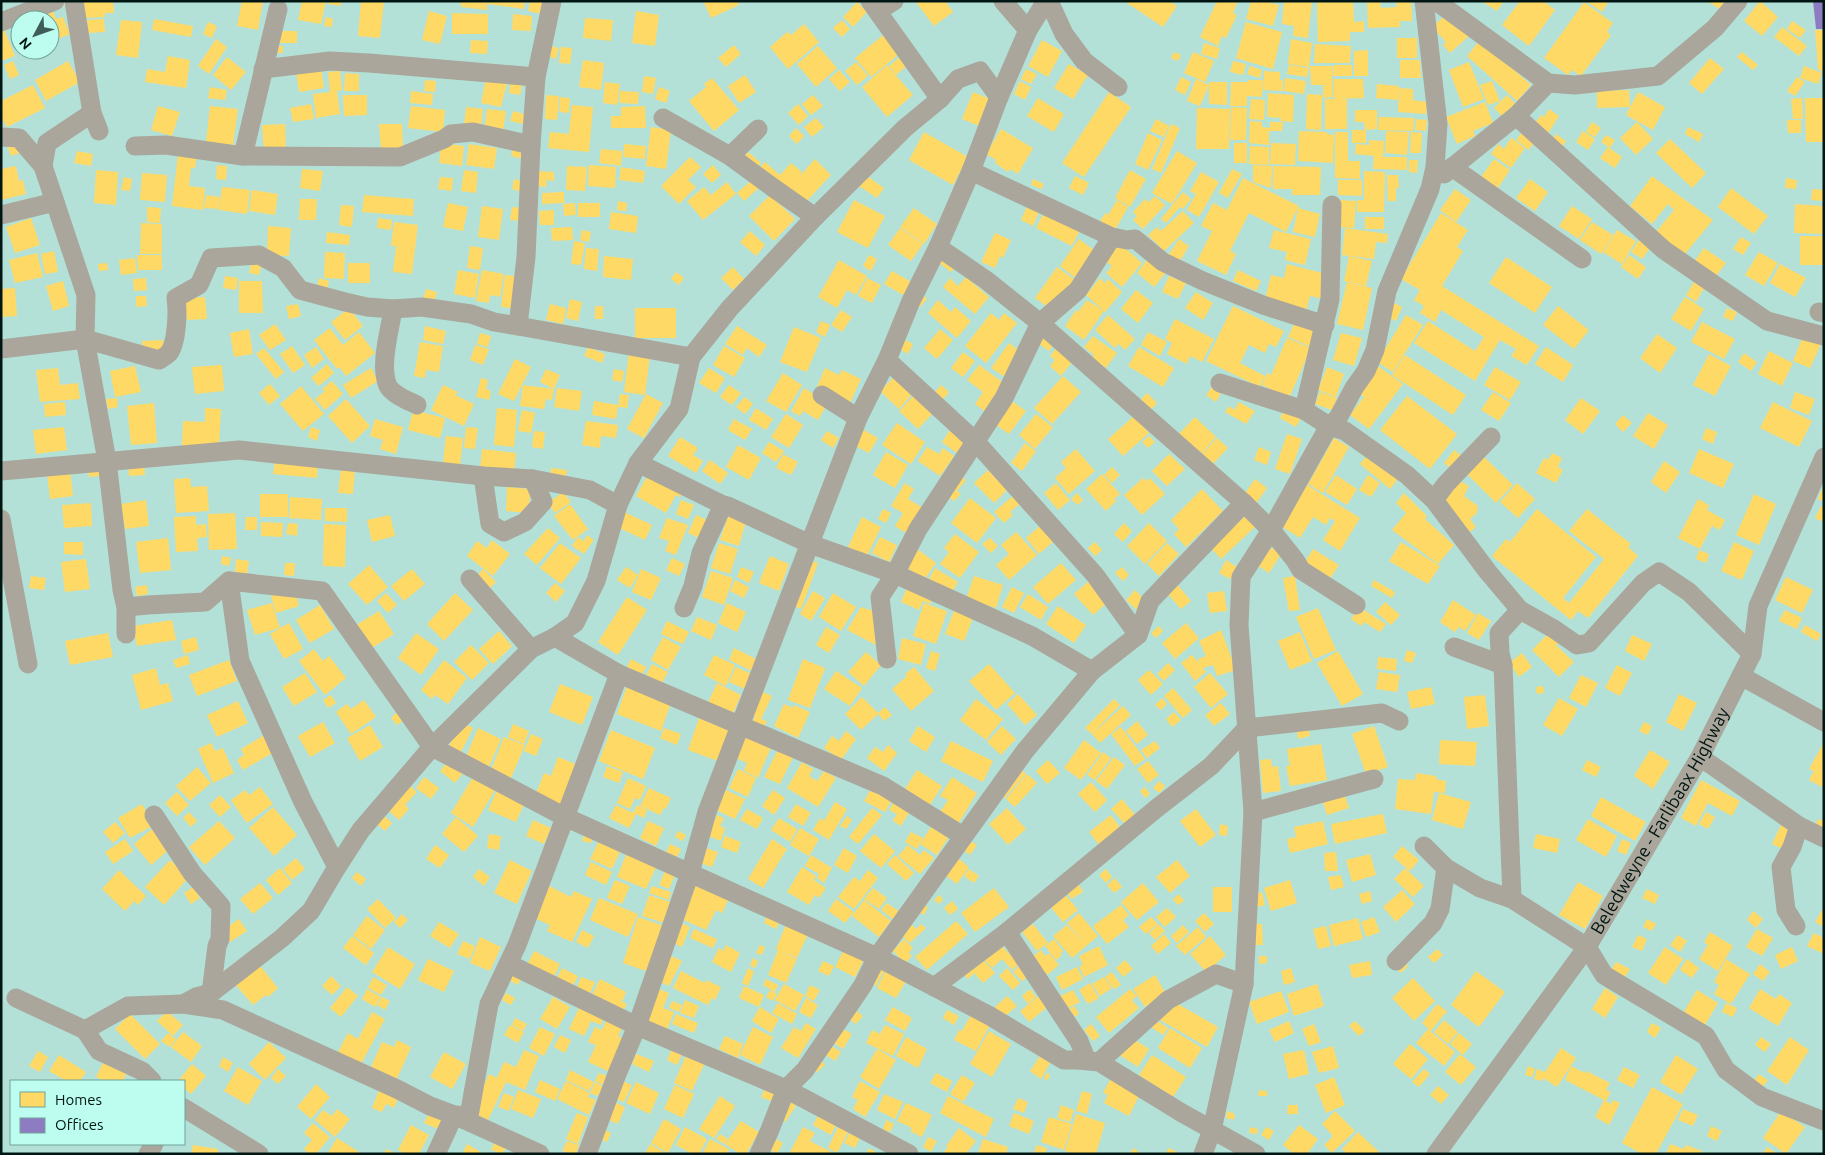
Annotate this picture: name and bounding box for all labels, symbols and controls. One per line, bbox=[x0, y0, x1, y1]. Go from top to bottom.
north arrow bbox=[10, 10, 60, 60]
text: N bbox=[16, 34, 35, 53]
street label: Beledweyne - Farlibaax Highway bbox=[1586, 704, 1732, 937]
legend bbox=[10, 1080, 185, 1145]
text: Homes bbox=[55, 1091, 102, 1108]
text: Offices bbox=[55, 1116, 103, 1133]

